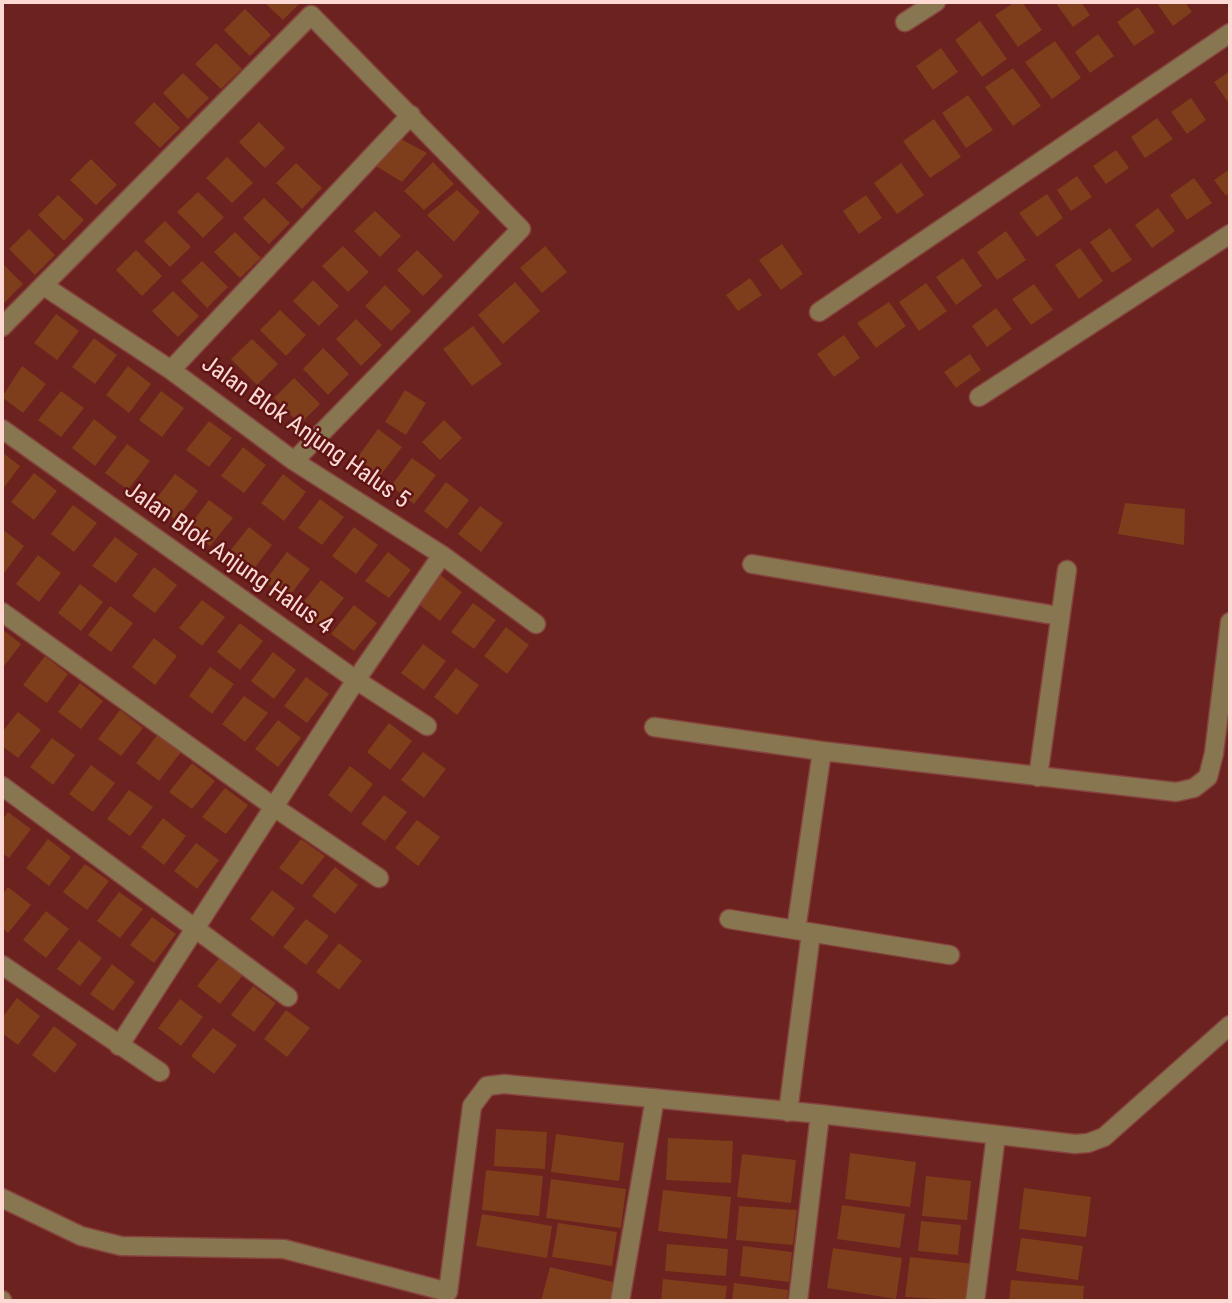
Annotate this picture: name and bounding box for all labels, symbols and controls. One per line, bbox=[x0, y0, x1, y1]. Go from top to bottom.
street label: Jalan Blok Anjung Halus 5 bbox=[195, 350, 415, 516]
street label: Jalan Blok Anjung Halus 4 bbox=[118, 476, 338, 642]

